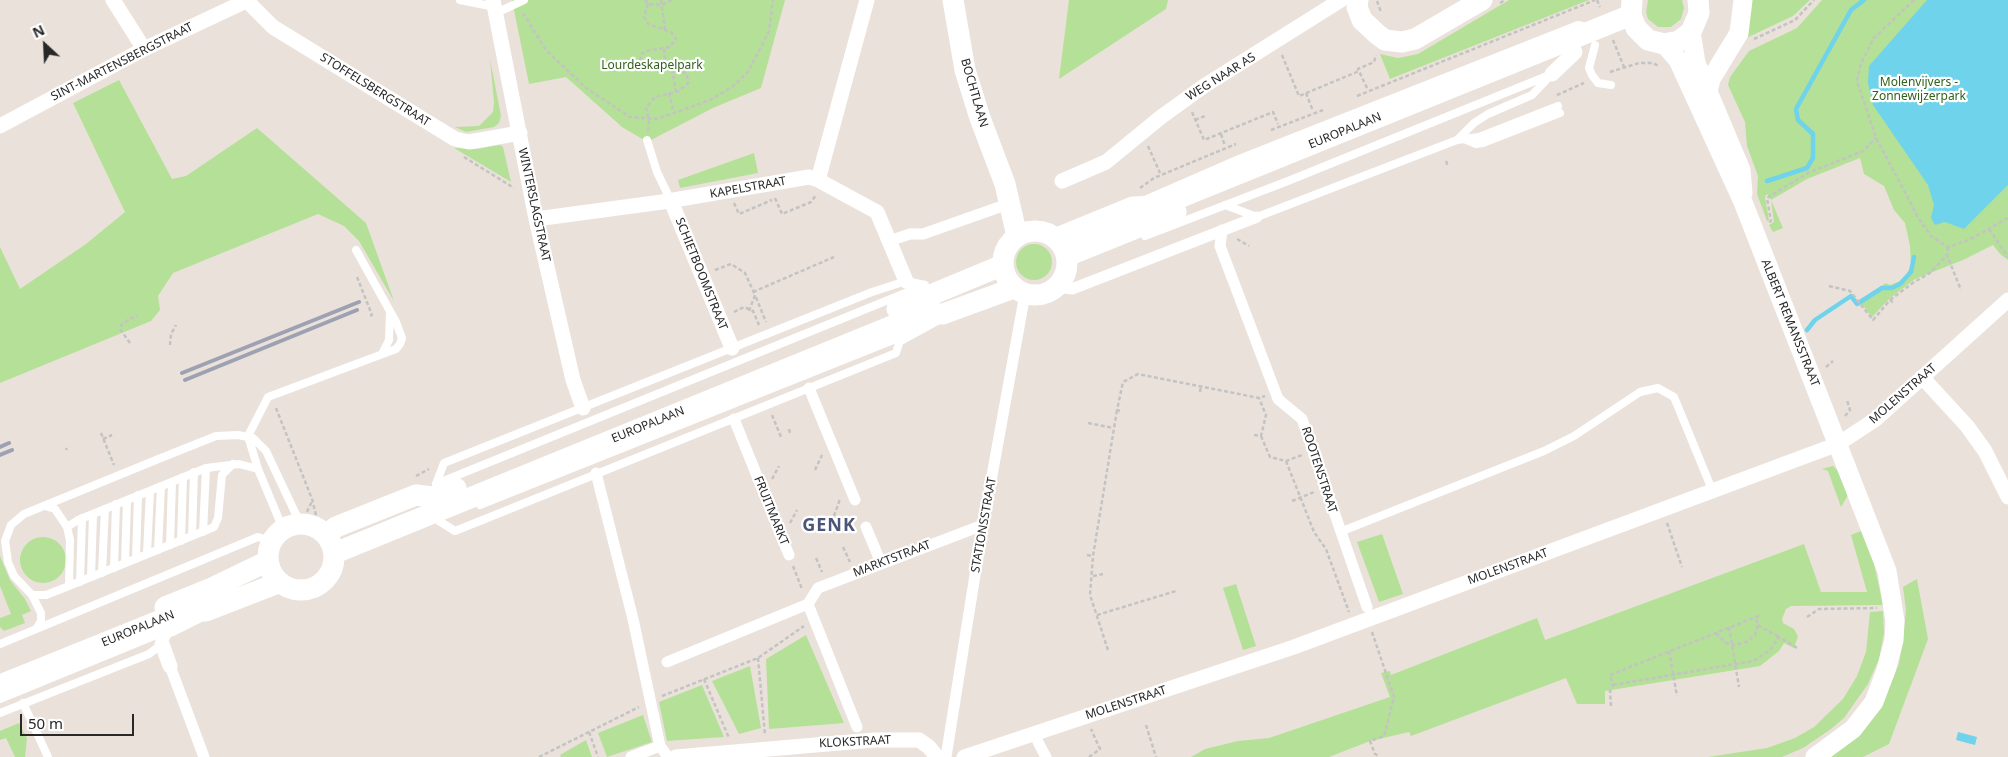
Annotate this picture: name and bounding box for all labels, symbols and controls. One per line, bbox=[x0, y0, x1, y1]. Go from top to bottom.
north arrow bbox=[20, 20, 70, 70]
text: N bbox=[29, 20, 48, 42]
street label: SINT-MARTENSBERGSTRAAT bbox=[49, 20, 195, 104]
street label: STOFFELSBERGSTRAAT bbox=[317, 50, 433, 130]
street label: WEG NAAR AS bbox=[1184, 50, 1258, 104]
street label: BOCHTLAAN bbox=[957, 57, 991, 129]
park label: Lourdeskapelpark bbox=[601, 59, 703, 73]
park label: Molenvijvers - Zonnewijzerpark bbox=[1872, 76, 1966, 104]
street label: EUROPALAAN bbox=[1306, 110, 1384, 152]
street label: WINTERSLAGSTRAAT bbox=[515, 147, 553, 263]
street label: KAPELSTRAAT bbox=[709, 174, 787, 202]
street label: SCHIETBOOMSTRAAT bbox=[672, 216, 730, 332]
street label: ALBERT REMANSSTRAAT bbox=[1758, 257, 1822, 389]
street label: MOLENSTRAAT bbox=[1866, 361, 1940, 427]
street label: EUROPALAAN bbox=[609, 404, 687, 446]
street label: ROOTENSTRAAT bbox=[1298, 425, 1340, 515]
street label: FRUITMARKT bbox=[751, 474, 791, 548]
street label: STATIONSSTRAAT bbox=[968, 476, 1000, 574]
district label: GENK bbox=[802, 515, 856, 537]
street label: MARKTSTRAAT bbox=[851, 538, 933, 580]
street label: MOLENSTRAAT bbox=[1466, 546, 1550, 588]
street label: EUROPALAAN bbox=[99, 608, 177, 650]
street label: MOLENSTRAAT bbox=[1084, 683, 1168, 723]
scale bar bbox=[22, 704, 136, 736]
text: 50 m bbox=[28, 713, 63, 733]
street label: KLOKSTRAAT bbox=[819, 733, 891, 751]

